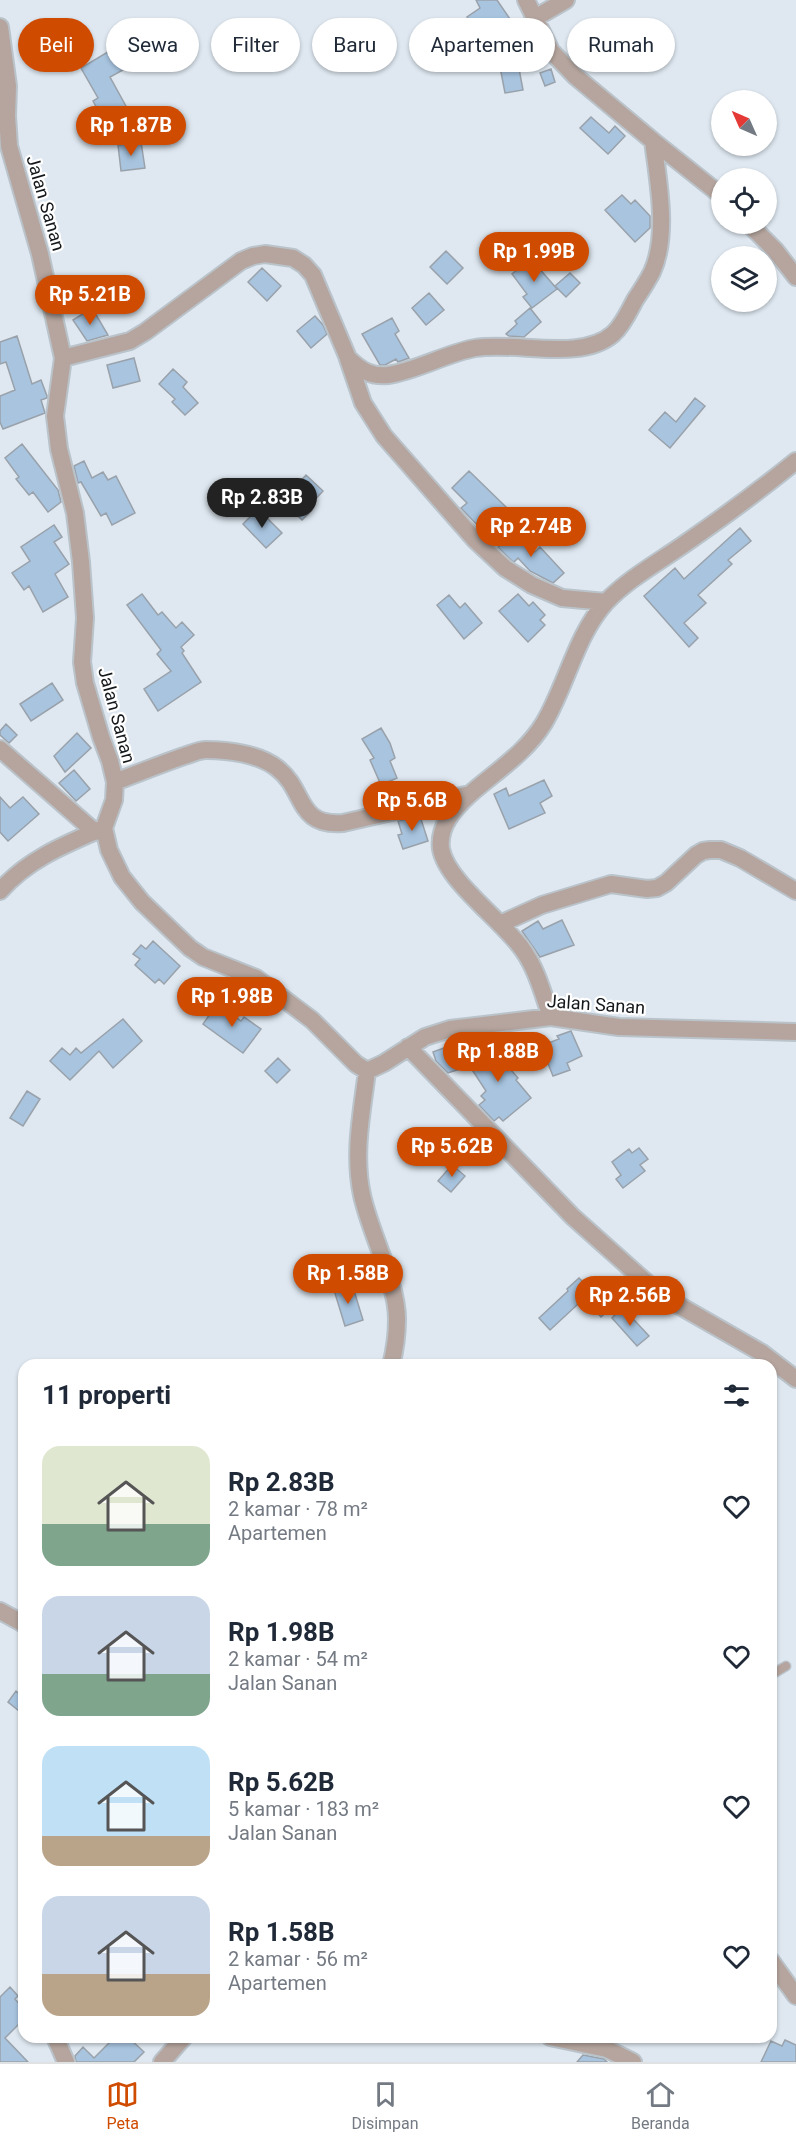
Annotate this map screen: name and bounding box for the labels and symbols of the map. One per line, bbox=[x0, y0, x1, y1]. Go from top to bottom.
north arrow bbox=[711, 90, 777, 156]
pin: Rp 1.87B bbox=[69, 106, 193, 157]
street label: Jalan Sanan bbox=[22, 153, 70, 253]
pin: Rp 1.99B bbox=[472, 232, 596, 283]
pin: Rp 5.21B bbox=[28, 275, 152, 326]
pin: Rp 2.83B bbox=[200, 478, 324, 529]
pin: Rp 2.74B bbox=[469, 507, 593, 558]
street label: Jalan Sanan bbox=[94, 665, 140, 765]
pin: Rp 5.6B bbox=[357, 781, 467, 832]
pin: Rp 1.98B bbox=[170, 977, 294, 1028]
street label: Jalan Sanan bbox=[546, 990, 646, 1018]
pin: Rp 1.88B bbox=[436, 1032, 560, 1083]
pin: Rp 5.62B bbox=[390, 1127, 514, 1178]
pin: Rp 1.58B bbox=[286, 1254, 410, 1305]
pin: Rp 2.56B bbox=[568, 1276, 692, 1327]

